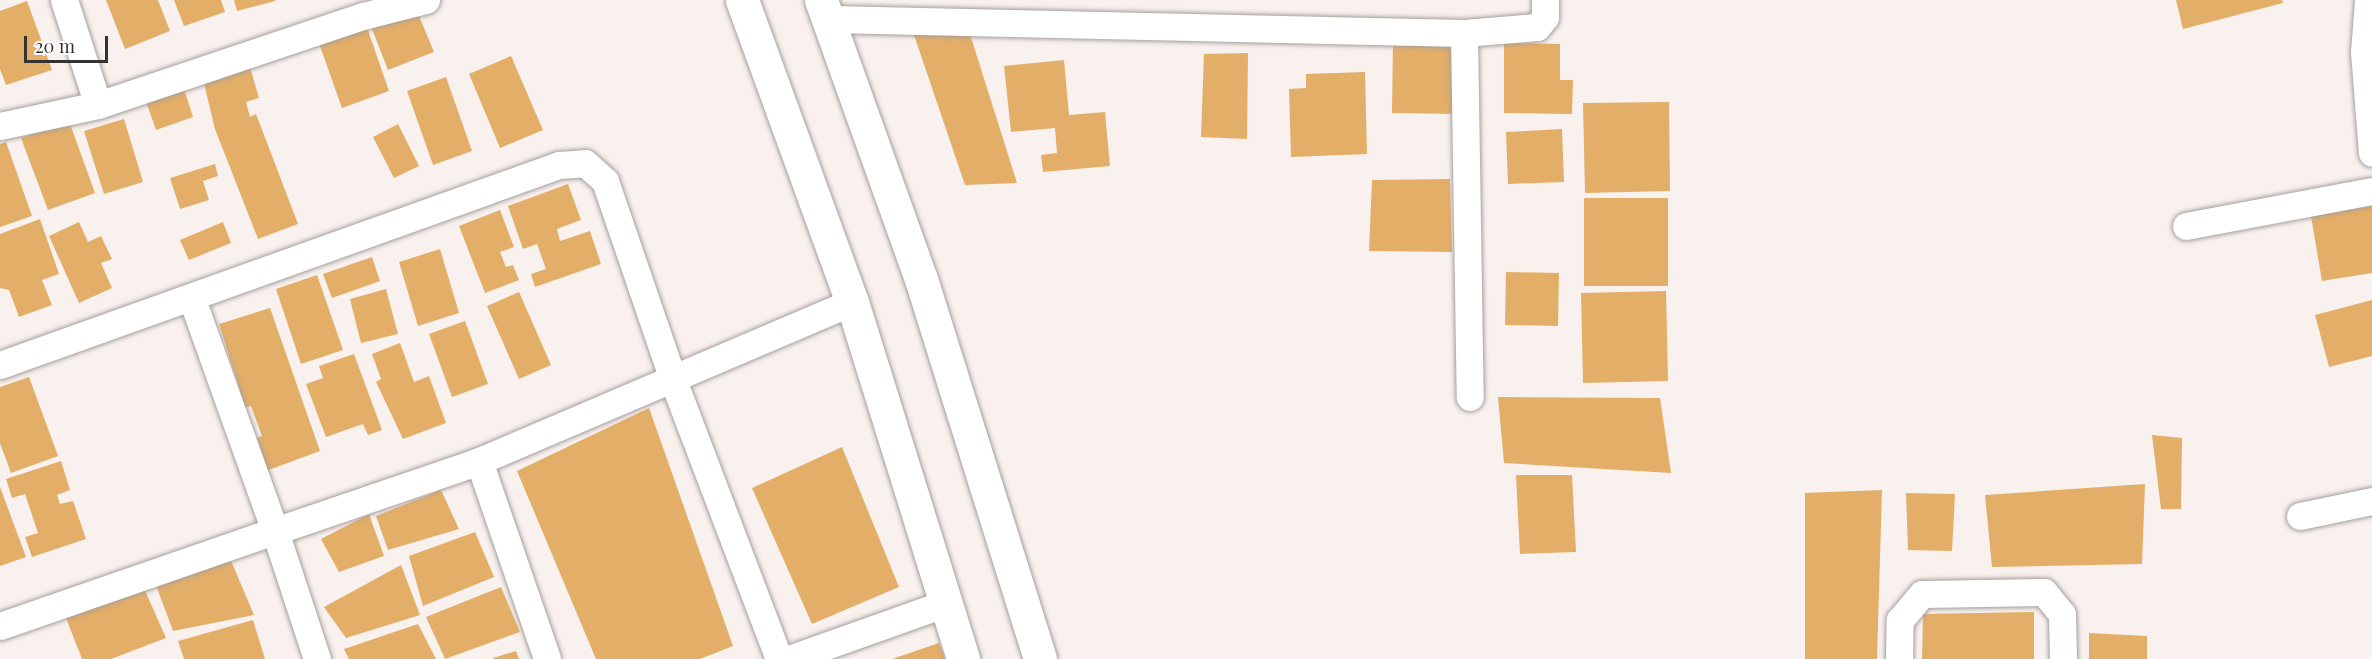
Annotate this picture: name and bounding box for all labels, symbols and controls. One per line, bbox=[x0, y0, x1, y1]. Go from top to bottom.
scale bar bbox=[27, 24, 111, 62]
text: 20 m bbox=[35, 34, 75, 58]

